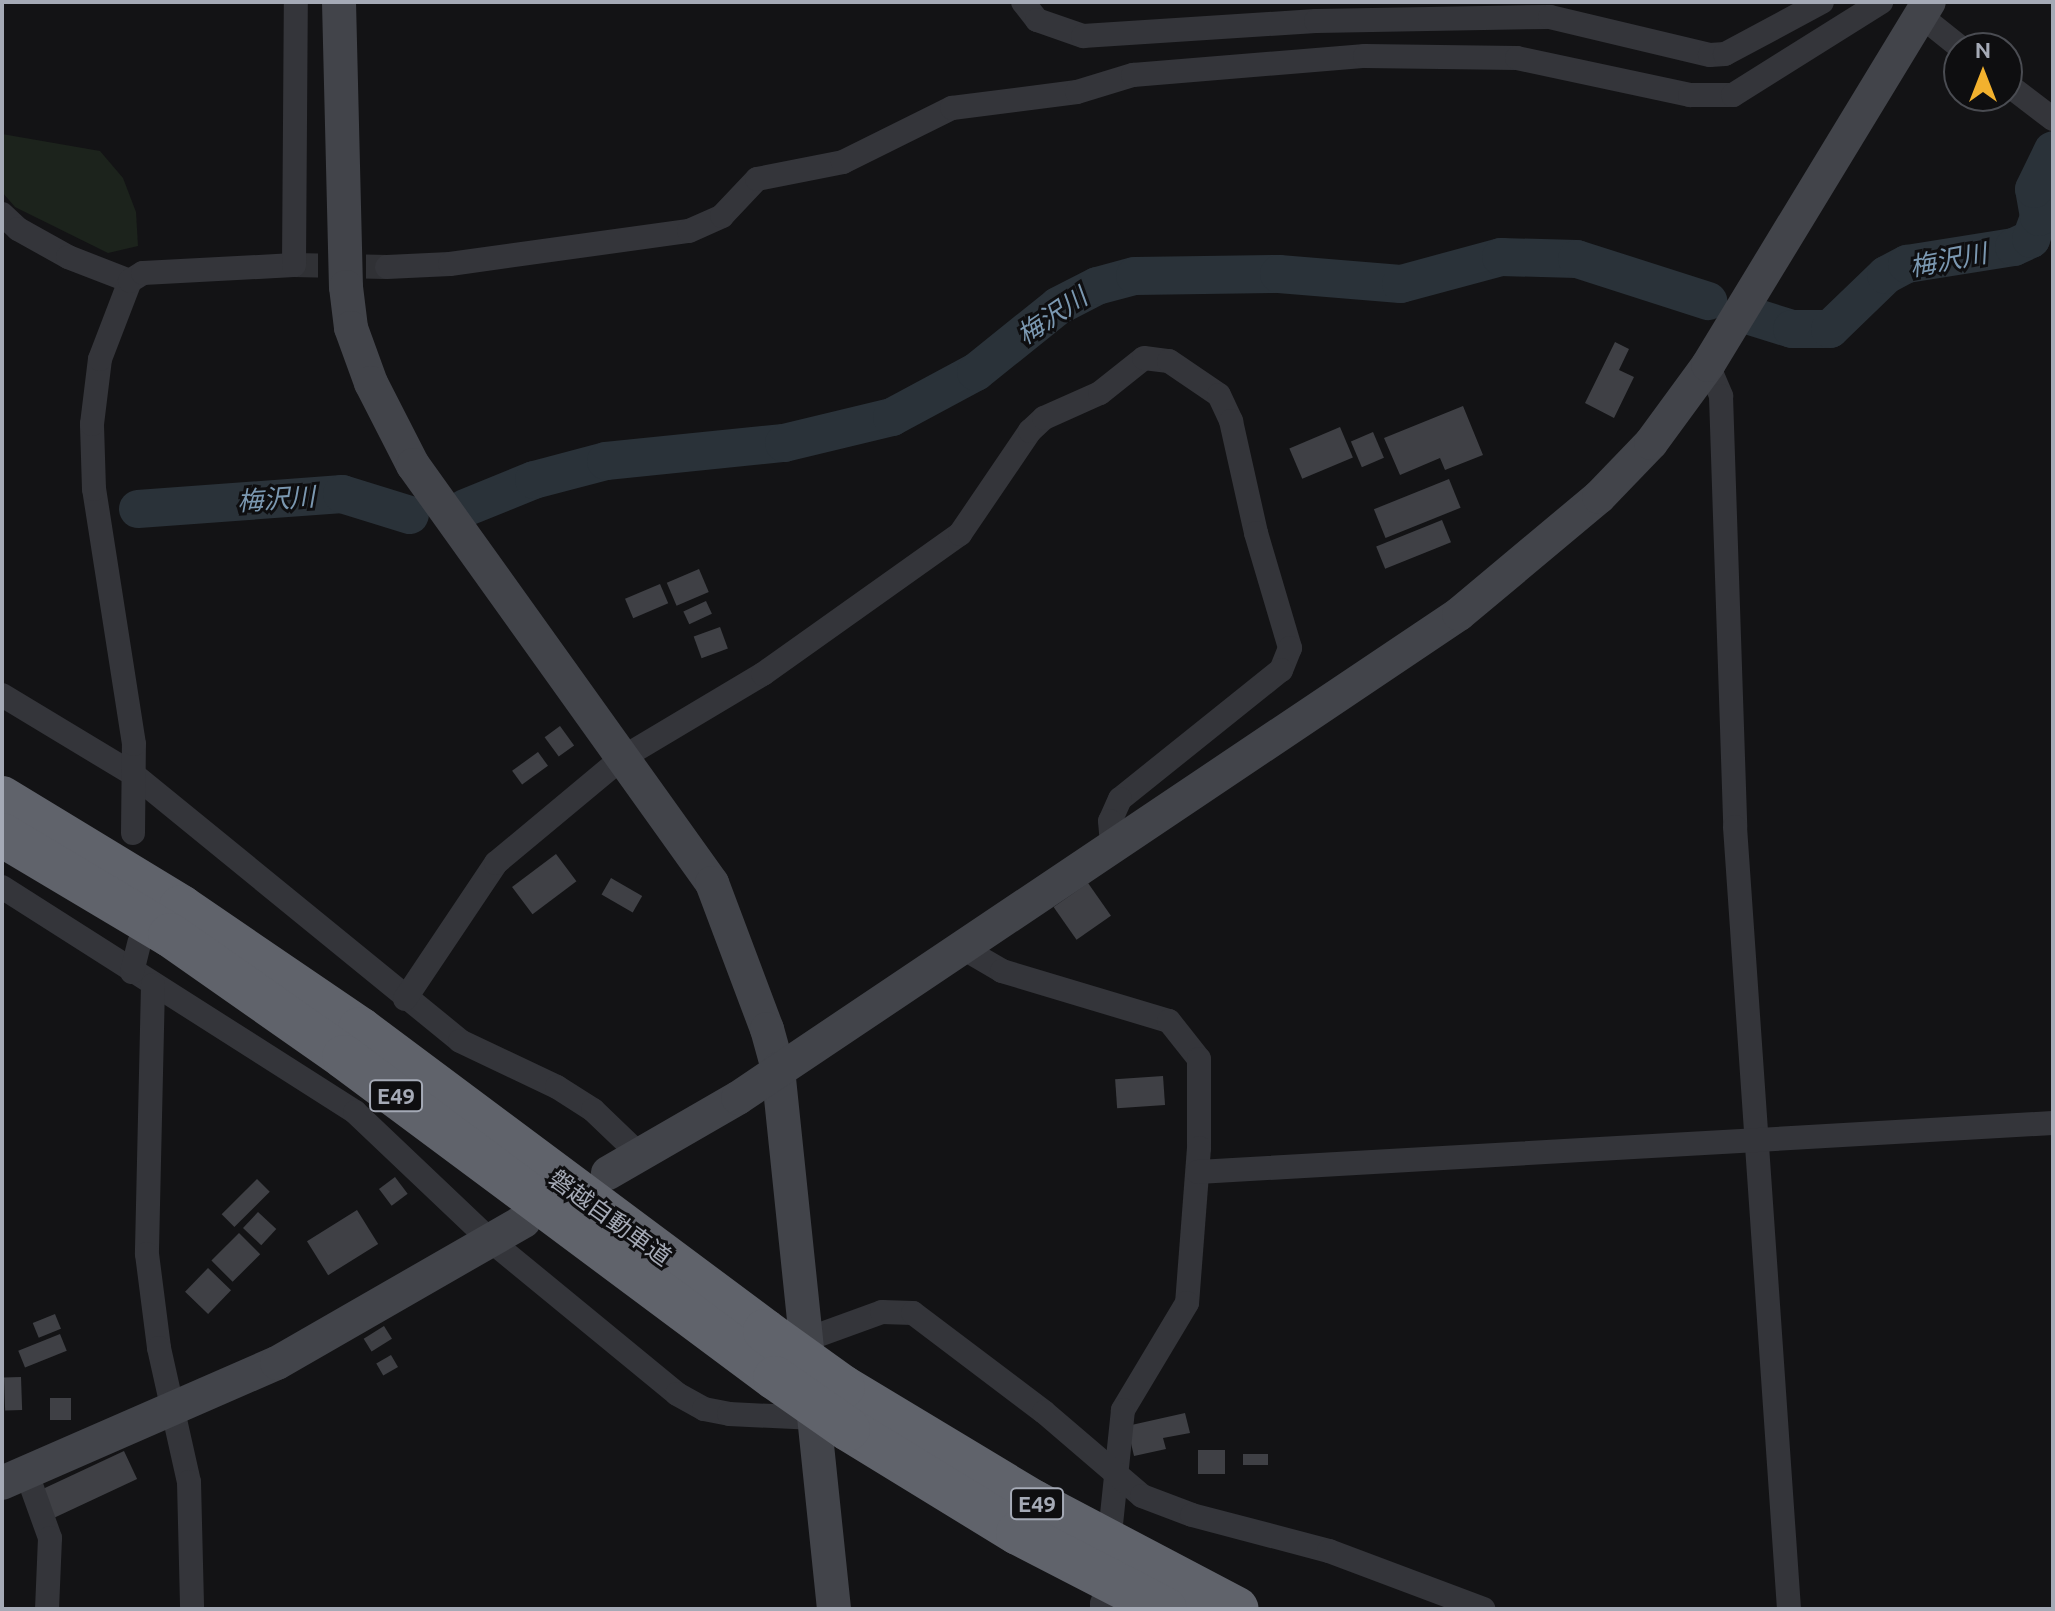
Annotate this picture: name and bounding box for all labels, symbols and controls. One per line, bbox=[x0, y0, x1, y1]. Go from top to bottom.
north arrow bbox=[1943, 32, 2023, 112]
text: N bbox=[1975, 37, 1991, 62]
water label: 梅沢川 bbox=[1907, 237, 1989, 283]
water label: 梅沢川 bbox=[1011, 281, 1093, 351]
water label: 梅沢川 bbox=[236, 481, 316, 517]
road number: E49 bbox=[368, 1078, 424, 1114]
street label: 磐越自動車道 bbox=[543, 1164, 677, 1272]
road number: E49 bbox=[1009, 1486, 1065, 1522]

